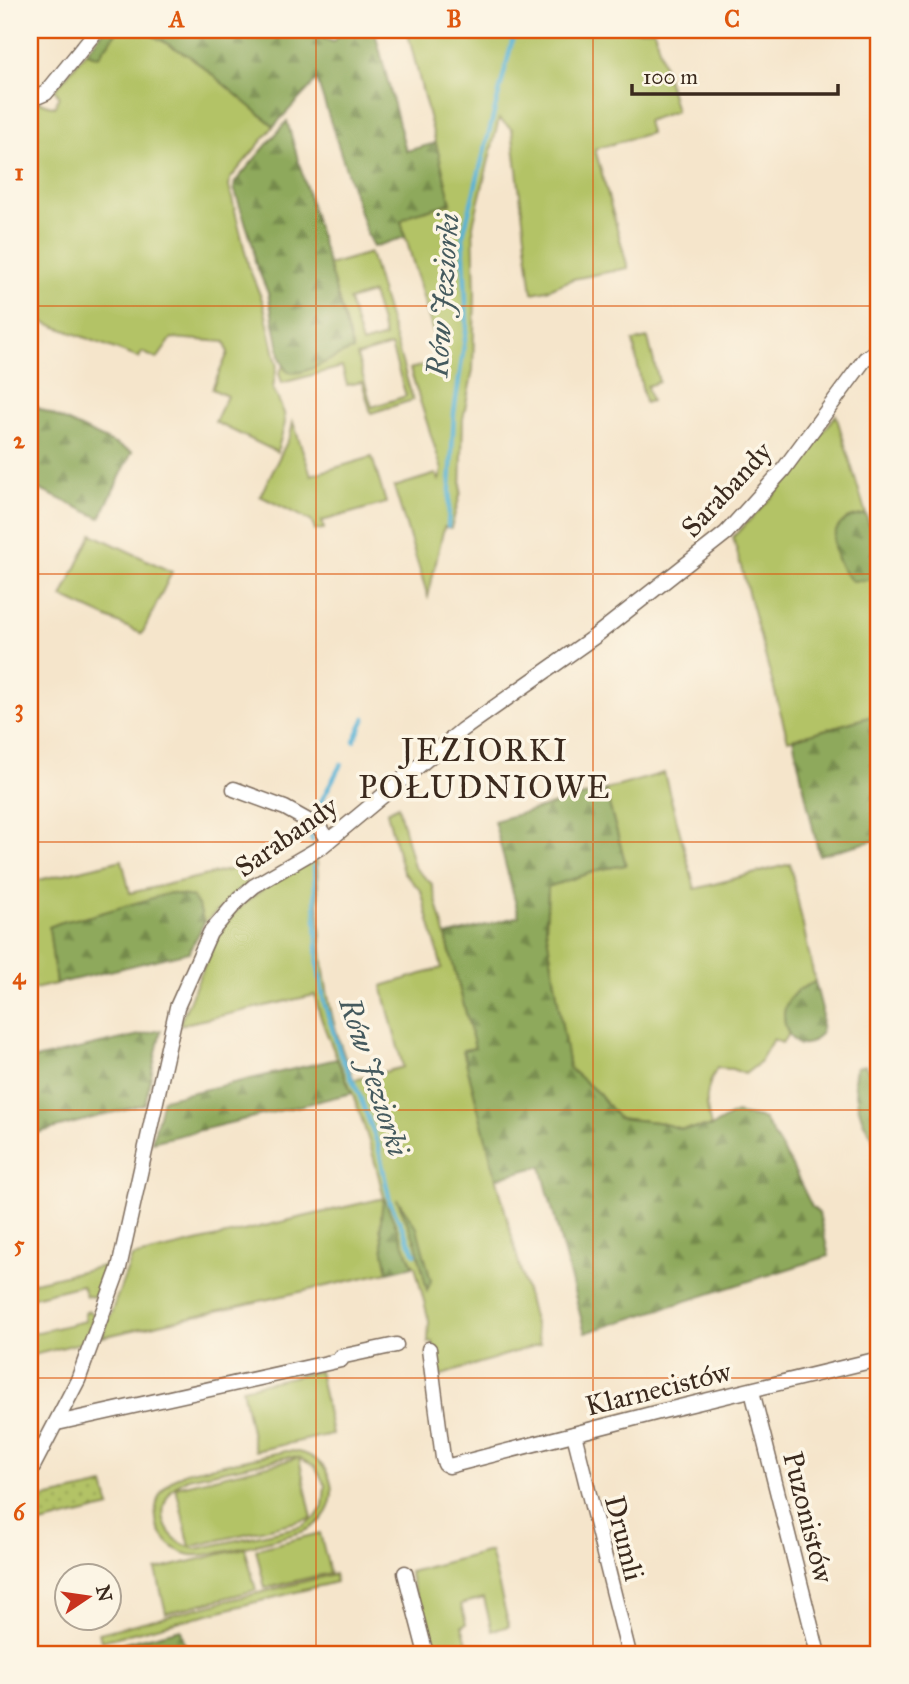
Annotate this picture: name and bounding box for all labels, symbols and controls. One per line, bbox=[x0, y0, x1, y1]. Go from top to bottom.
text: A bbox=[167, 5, 185, 33]
text: B bbox=[446, 5, 462, 33]
text: C bbox=[724, 5, 740, 33]
scale bar bbox=[632, 52, 839, 96]
text: 100 m bbox=[643, 64, 698, 90]
text: 1 bbox=[14, 158, 24, 186]
water label: Rów Jeziorki bbox=[419, 211, 467, 379]
text: 2 bbox=[13, 426, 25, 454]
street label: Sarabandy bbox=[673, 434, 780, 544]
text: 3 bbox=[14, 694, 24, 723]
district label: JEZIORKI POŁUDNIOWE bbox=[359, 731, 611, 807]
street label: Sarabandy bbox=[228, 788, 345, 885]
text: 4 bbox=[13, 962, 27, 990]
water label: Rów Jeziorki bbox=[331, 992, 417, 1161]
text: 5 bbox=[14, 1230, 25, 1258]
street label: Klarnecistów bbox=[582, 1353, 735, 1423]
street label: Puzonistów bbox=[775, 1448, 842, 1587]
street label: Drumli bbox=[597, 1492, 652, 1585]
text: 6 bbox=[13, 1498, 26, 1526]
north arrow bbox=[52, 1562, 122, 1632]
text: N bbox=[91, 1583, 117, 1604]

